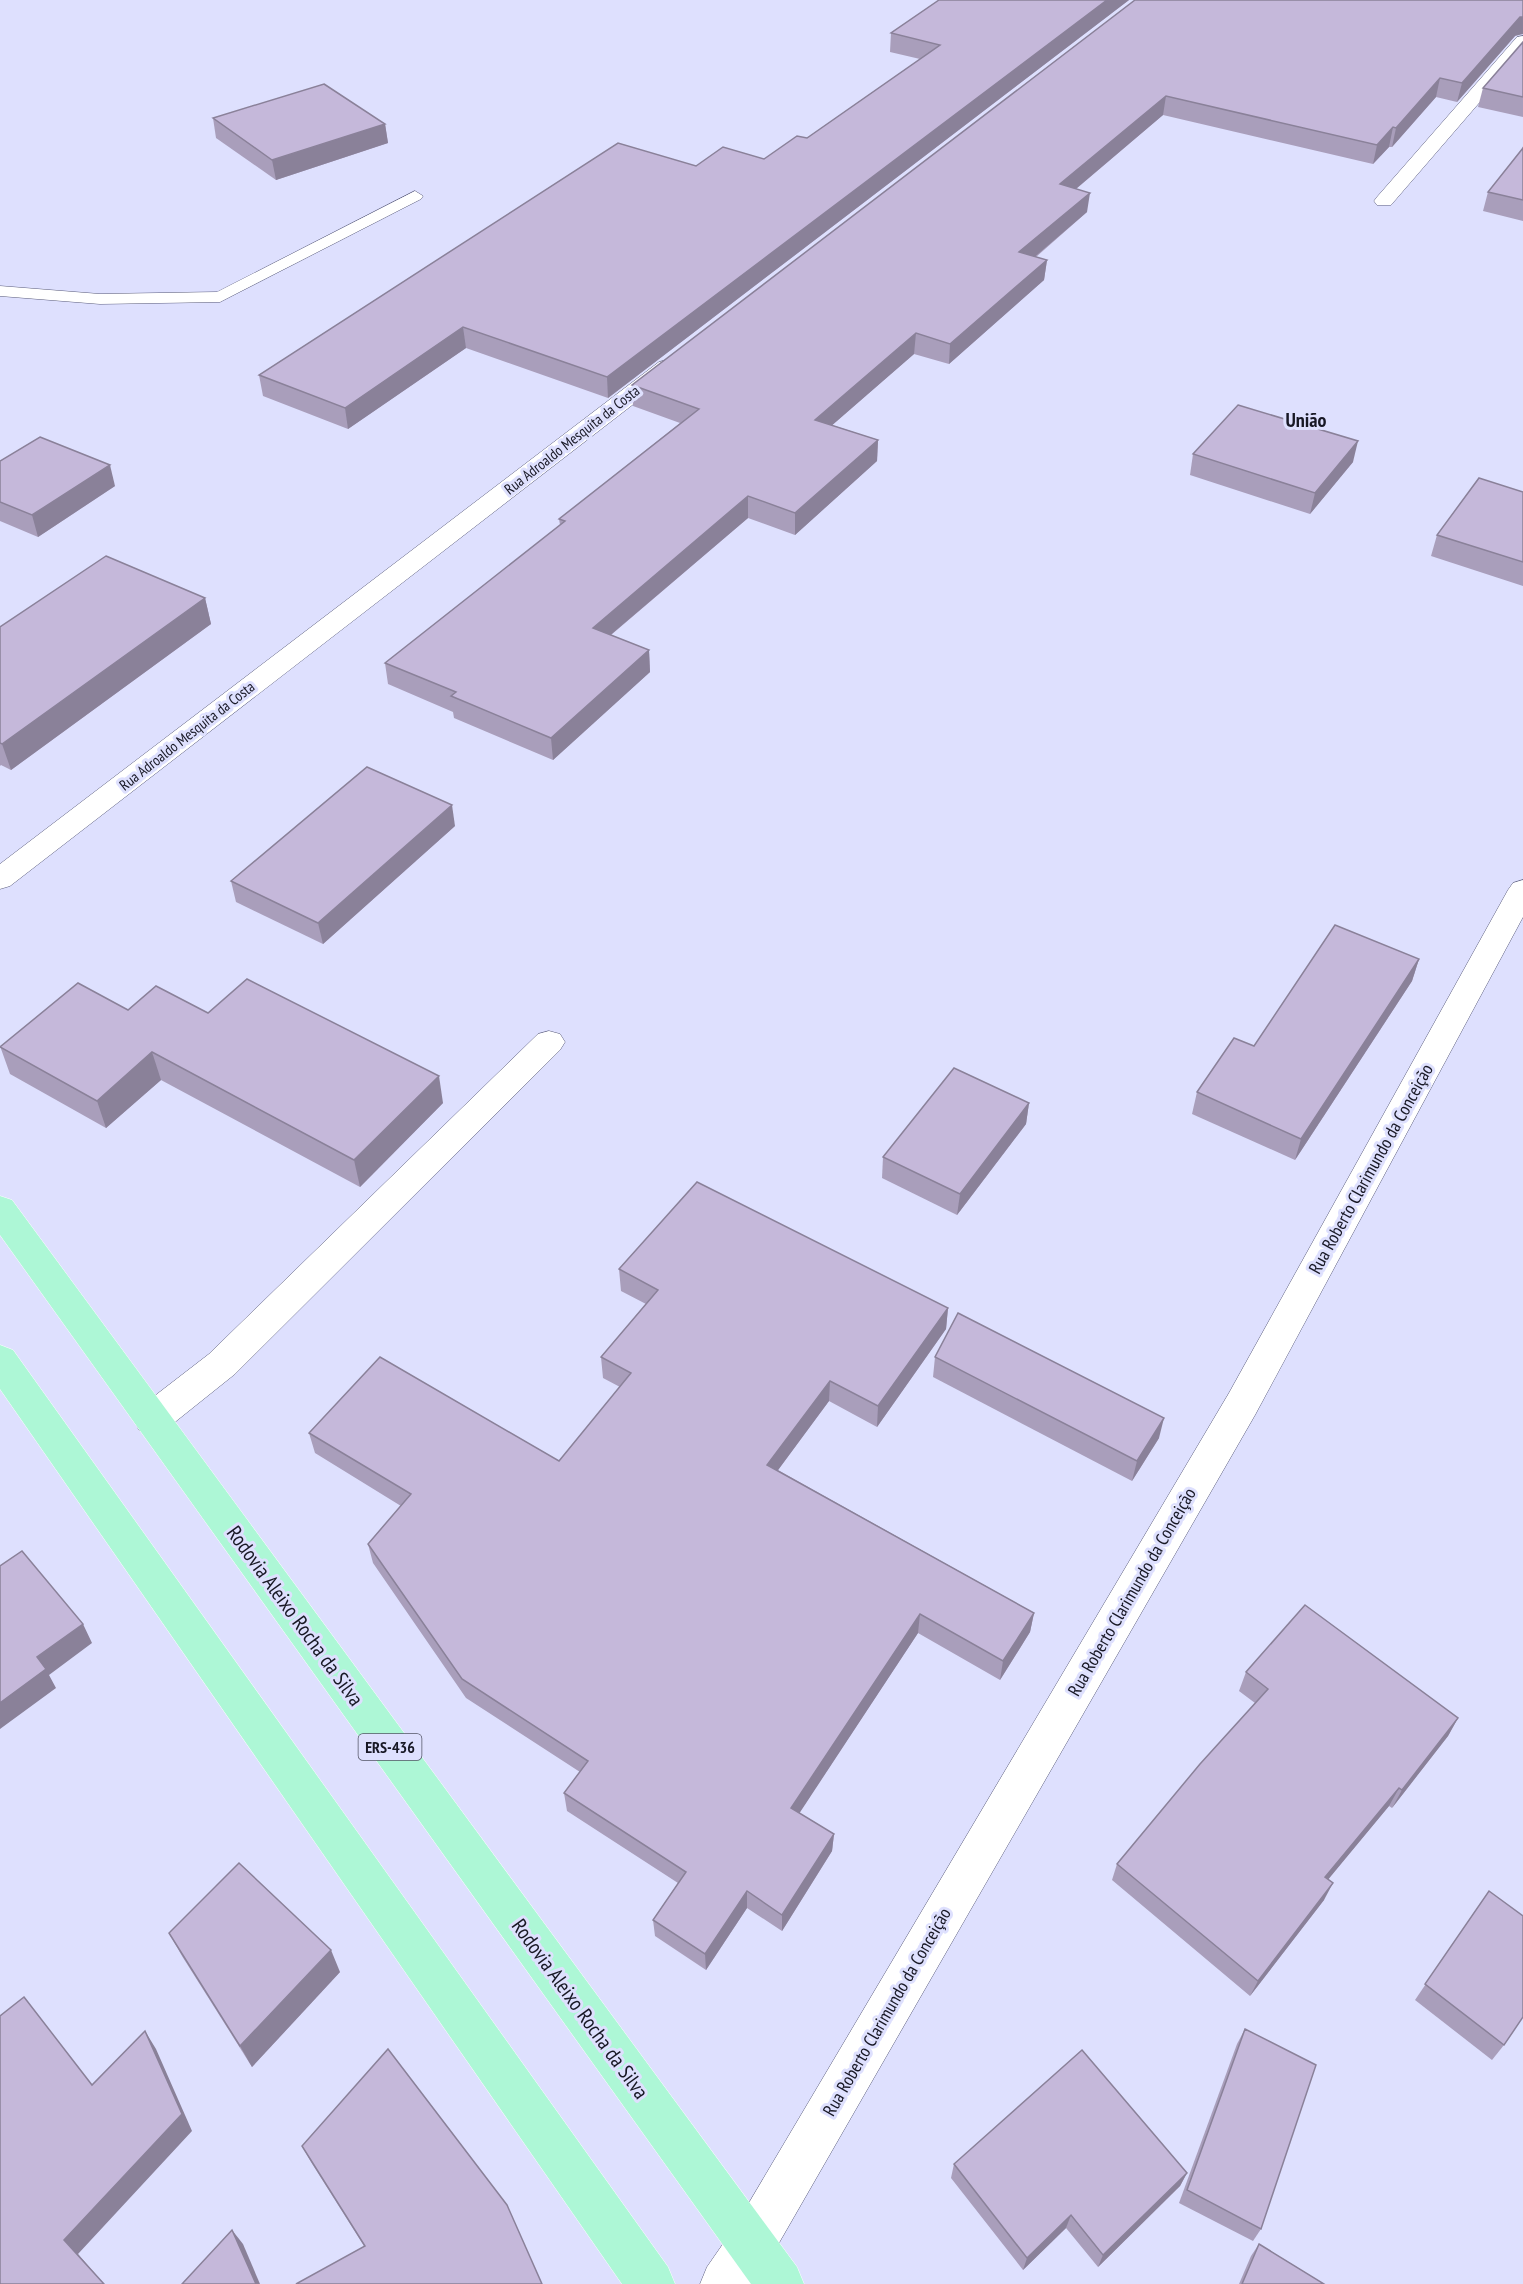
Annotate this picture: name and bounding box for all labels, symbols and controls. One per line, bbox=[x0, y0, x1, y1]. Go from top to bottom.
street label: Rua Adroaldo Mesquita da Costa bbox=[500, 381, 643, 498]
district label: União bbox=[1286, 407, 1327, 433]
street label: Rua Adroaldo Mesquita da Costa bbox=[115, 677, 258, 794]
street label: Rua Roberto Clarimundo da Conceição bbox=[1303, 1060, 1438, 1278]
street label: Rua Roberto Clarimundo da Conceição bbox=[1062, 1483, 1201, 1700]
street label: Rodovia Aleixo Rocha da Silva bbox=[221, 1520, 370, 1711]
road number: ERS-436 bbox=[358, 1734, 422, 1760]
street label: Rua Roberto Clarimundo da Conceição bbox=[817, 1903, 956, 2120]
street label: Rodovia Aleixo Rocha da Silva bbox=[506, 1913, 655, 2104]

